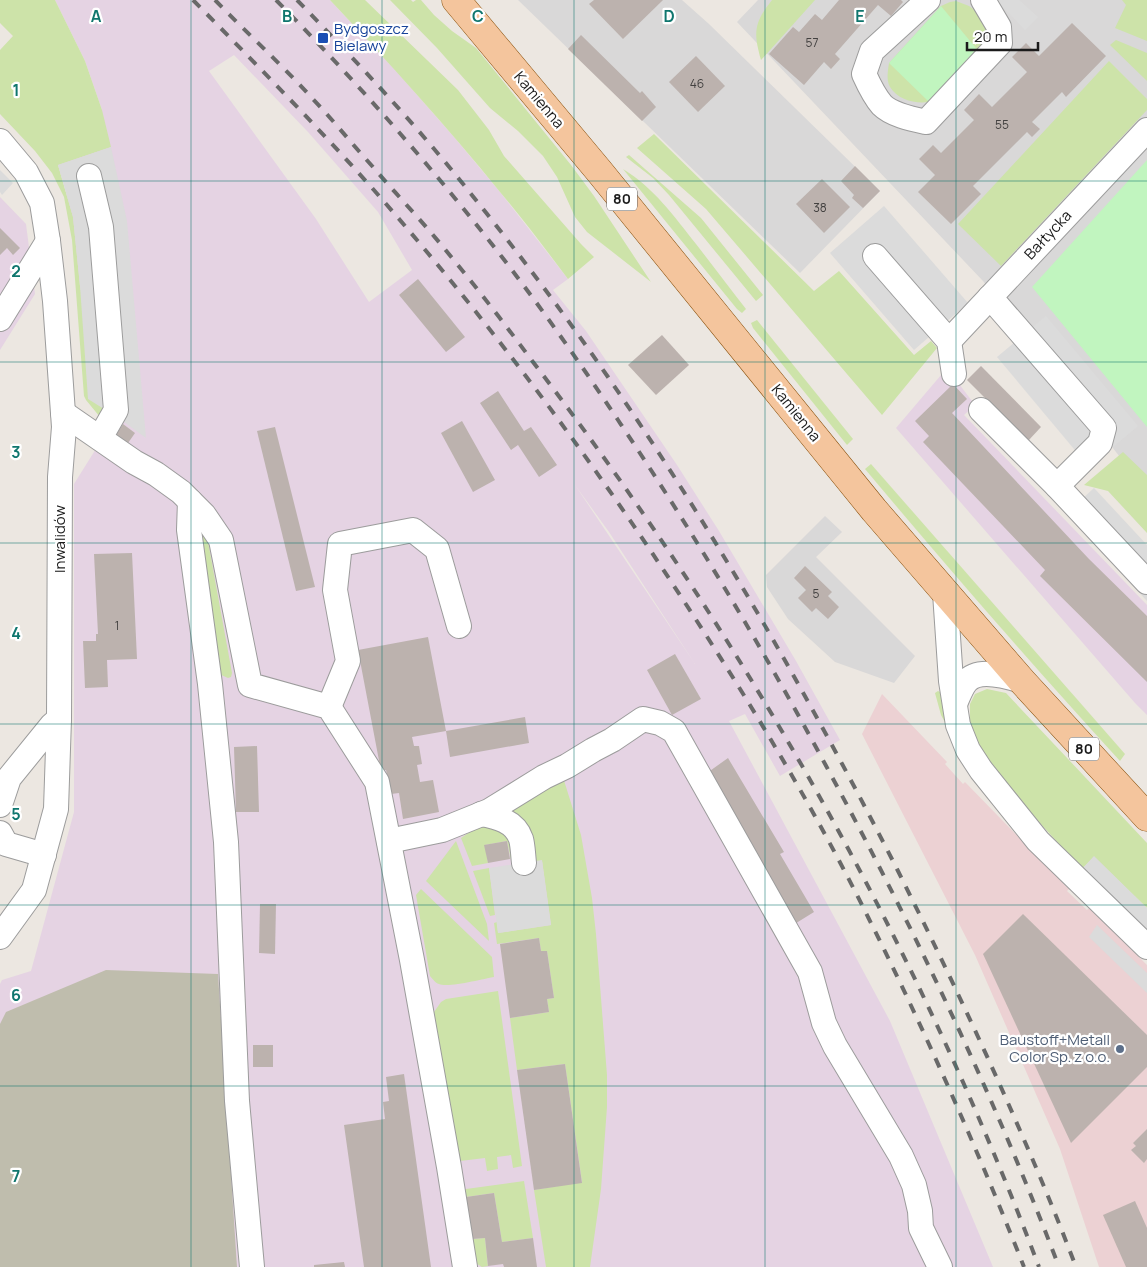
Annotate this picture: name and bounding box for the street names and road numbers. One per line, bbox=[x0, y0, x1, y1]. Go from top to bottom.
street label: Kamienna bbox=[509, 67, 569, 133]
road number: 80 bbox=[607, 188, 637, 210]
street label: Bałtycka bbox=[1019, 205, 1076, 264]
street label: Kamienna bbox=[767, 380, 826, 446]
street label: Inwalidów bbox=[49, 505, 70, 573]
road number: 80 bbox=[1069, 738, 1099, 761]

